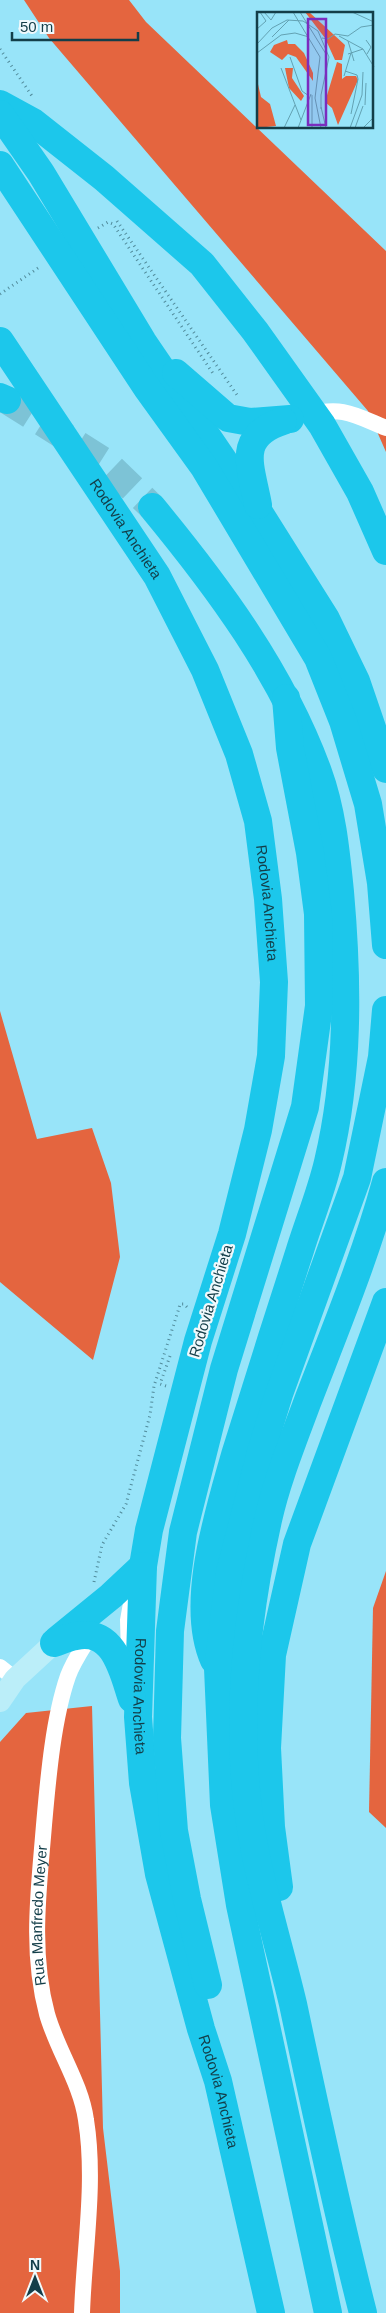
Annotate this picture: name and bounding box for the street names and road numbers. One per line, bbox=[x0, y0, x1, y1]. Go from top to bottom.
street label: Rodovia Anchieta bbox=[86, 475, 166, 582]
street label: Rodovia Anchieta bbox=[253, 844, 282, 962]
street label: Rodovia Anchieta bbox=[185, 1242, 236, 1359]
street label: Rodovia Anchieta bbox=[130, 1638, 150, 1756]
street label: Rua Manfredo Meyer bbox=[28, 1844, 50, 1987]
street label: Rodovia Anchieta bbox=[195, 2033, 242, 2150]

